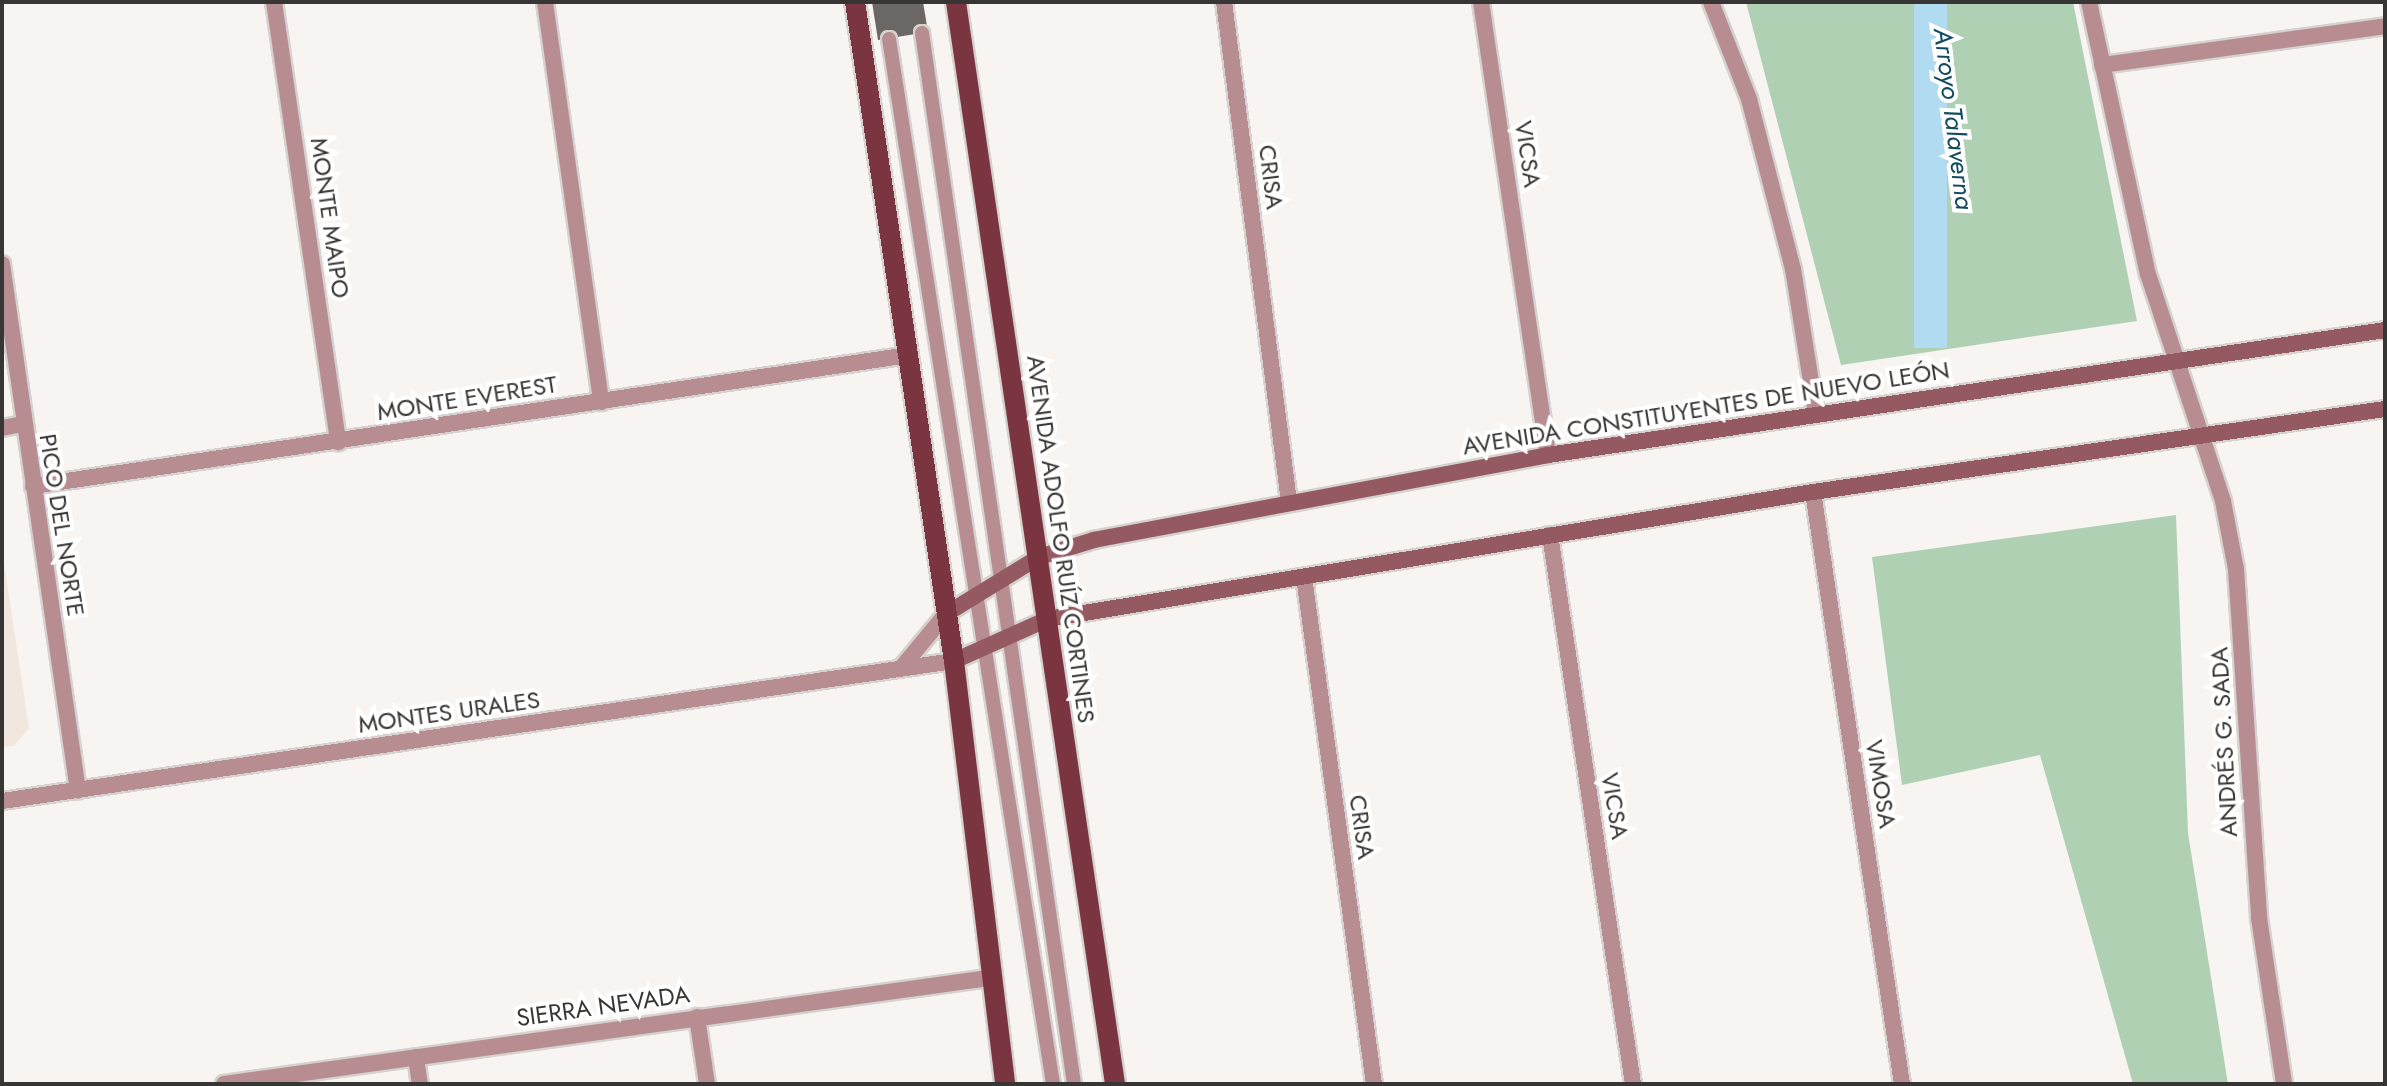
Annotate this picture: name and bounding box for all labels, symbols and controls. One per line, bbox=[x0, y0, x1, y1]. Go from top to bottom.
water label: Arroyo Talaverna bbox=[1926, 26, 1980, 212]
street label: VICSA bbox=[1509, 119, 1547, 189]
street label: MONTE MAIPO bbox=[304, 136, 356, 300]
street label: CRISA bbox=[1253, 143, 1289, 211]
street label: AVENIDA ADOLFO RUÍZ CORTINES bbox=[1021, 353, 1101, 725]
street label: AVENIDA CONSTITUYENTES DE NUEVO LEÓN bbox=[1460, 355, 1952, 461]
street label: MONTE EVEREST bbox=[375, 370, 559, 426]
street label: PICO DEL NORTE bbox=[33, 432, 91, 618]
street label: ANDRÉS G. SADA bbox=[2205, 646, 2243, 838]
street label: MONTES URALES bbox=[356, 685, 542, 739]
street label: VIMOSA bbox=[1860, 738, 1902, 830]
street label: VICSA bbox=[1596, 771, 1634, 841]
street label: CRISA bbox=[1343, 793, 1381, 861]
street label: SIERRA NEVADA bbox=[515, 980, 691, 1032]

